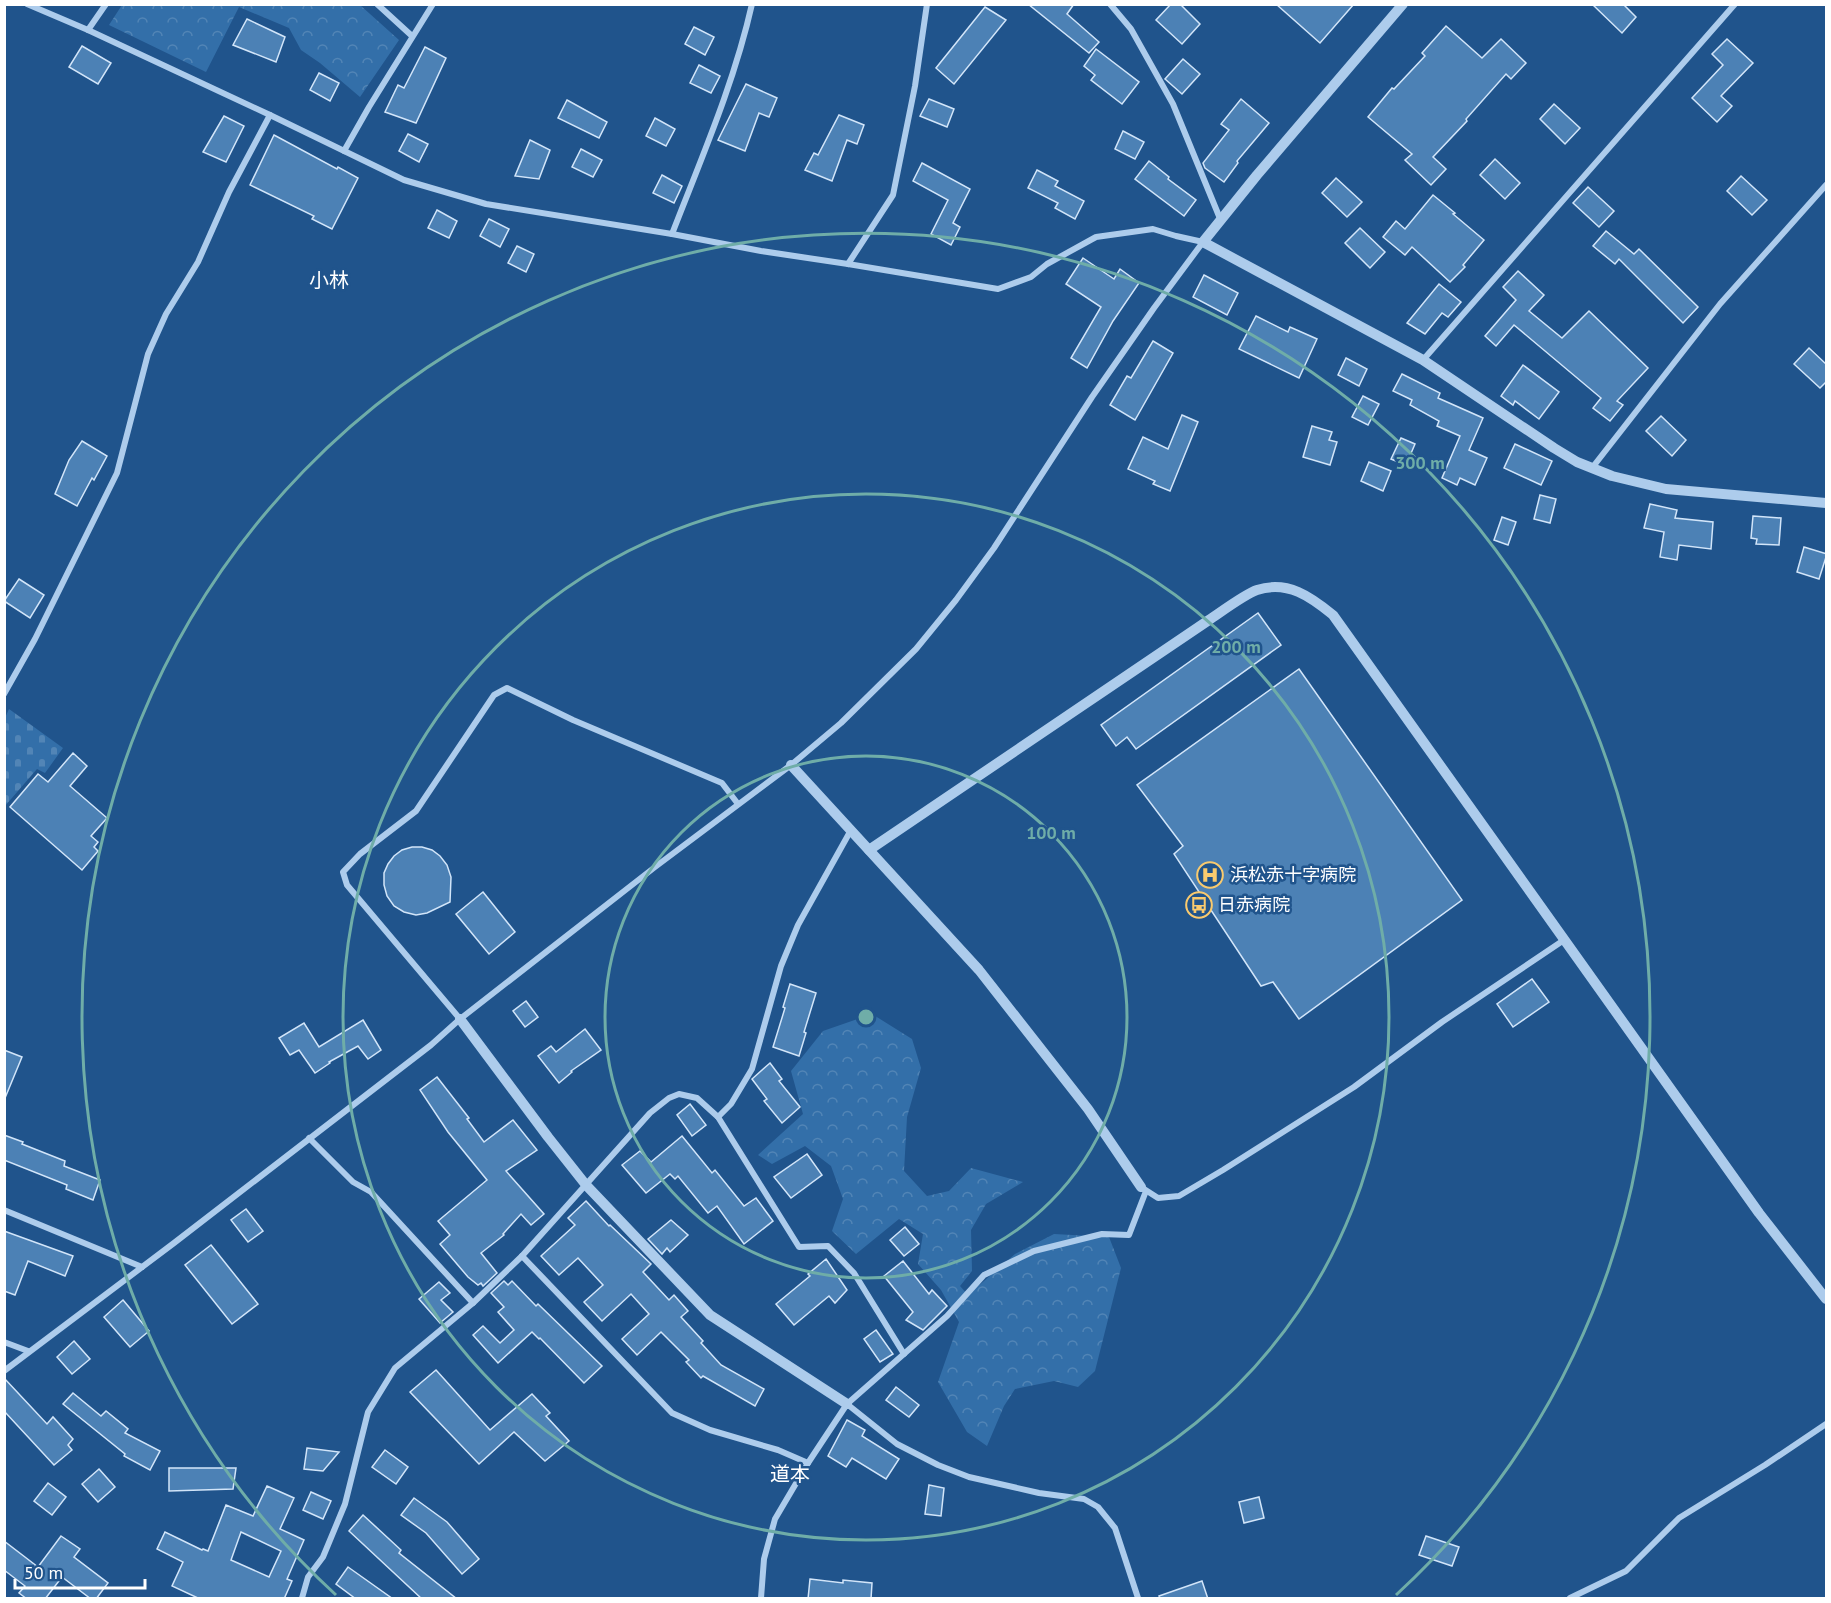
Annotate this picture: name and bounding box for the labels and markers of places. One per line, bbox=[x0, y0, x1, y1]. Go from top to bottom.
hospital icon: 浜松赤十字病院 bbox=[1195, 860, 1225, 890]
place label: 浜松赤十字病院 bbox=[1230, 863, 1356, 886]
bus stop icon: 日赤病院 bbox=[1184, 890, 1214, 920]
place label: 日赤病院 bbox=[1218, 893, 1290, 916]
centre of rings bbox=[856, 1007, 876, 1027]

